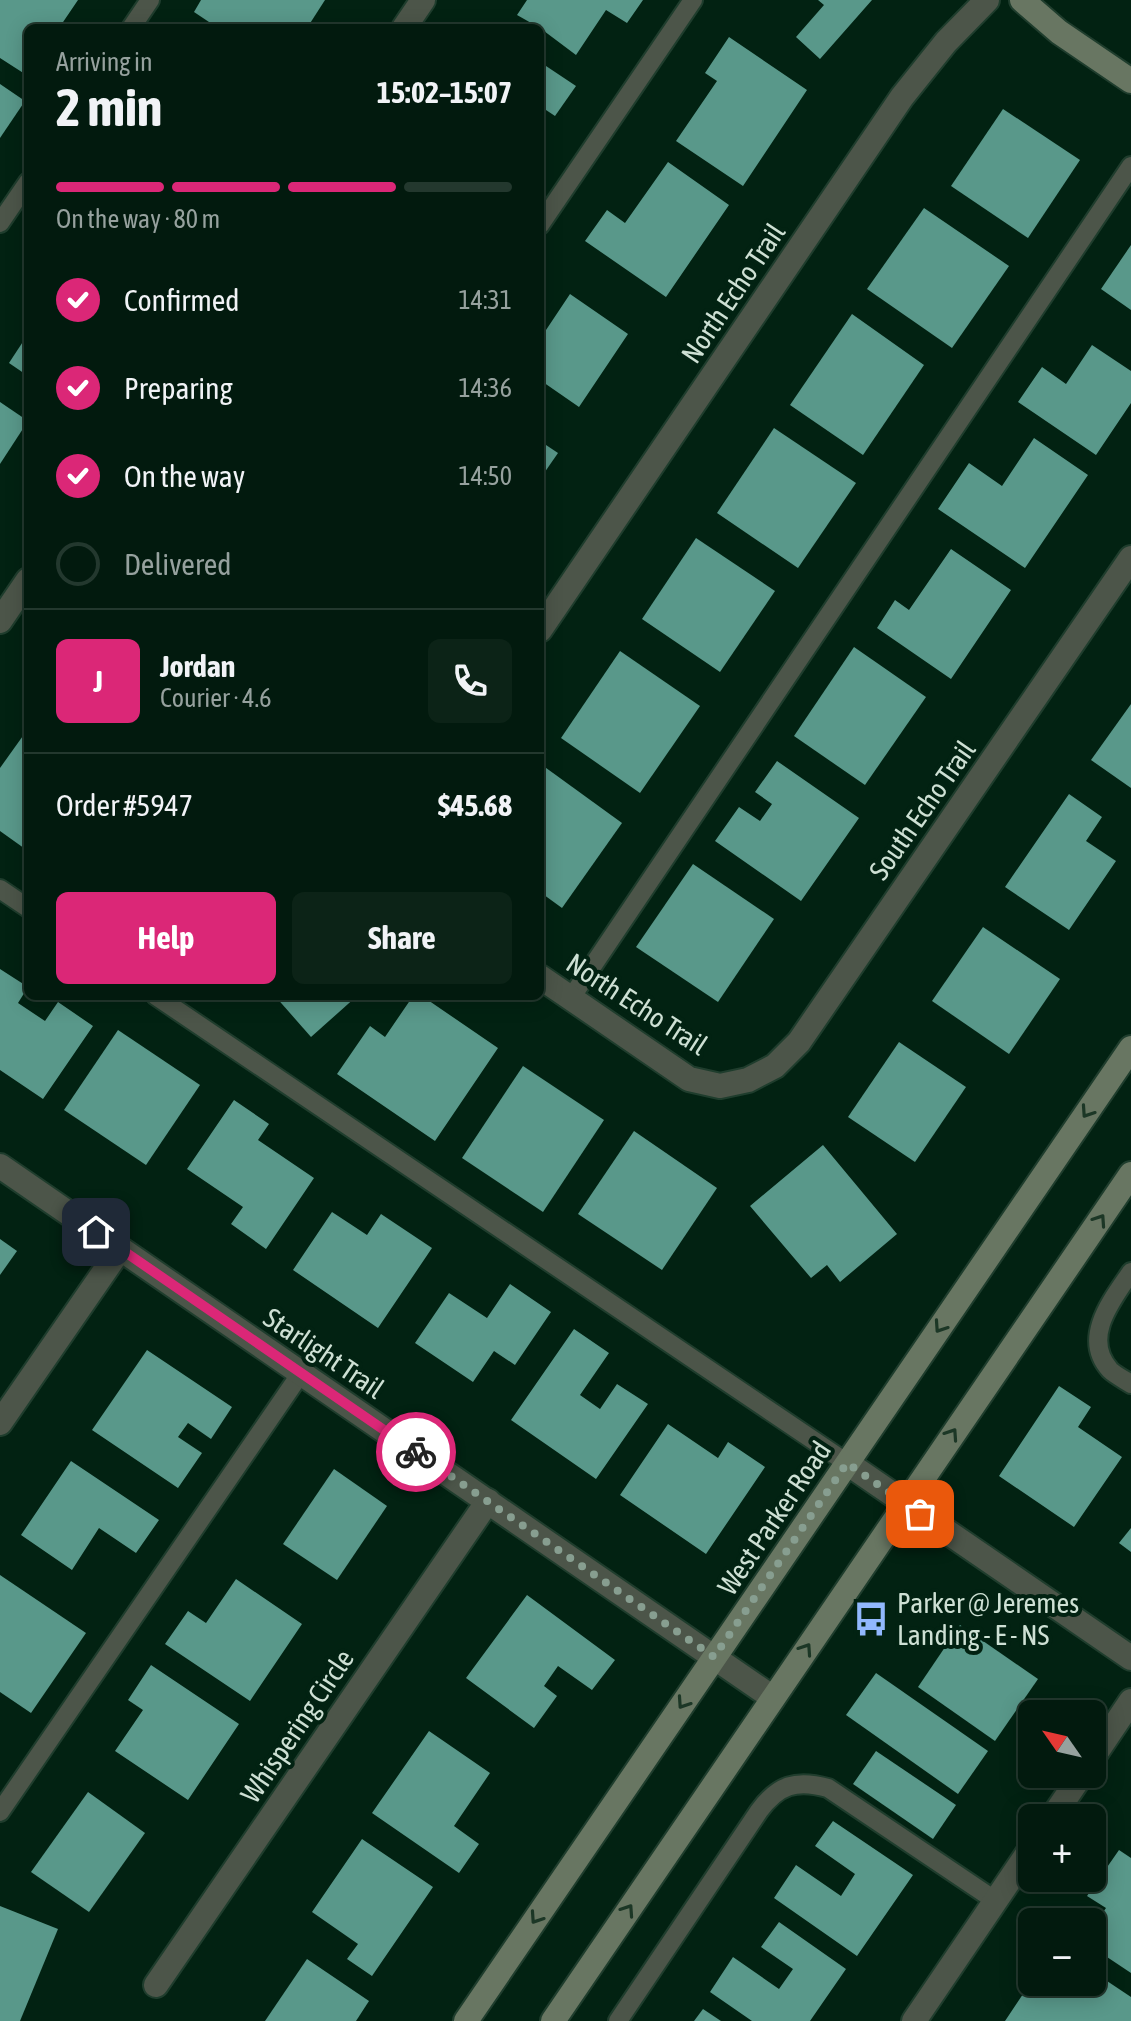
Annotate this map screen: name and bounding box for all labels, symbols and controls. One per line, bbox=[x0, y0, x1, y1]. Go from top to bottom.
text: Arriving in bbox=[56, 47, 153, 77]
text: 15:02–15:07 bbox=[377, 75, 512, 109]
text: 2 min bbox=[56, 77, 162, 137]
text: On the way · 80 m bbox=[56, 204, 220, 234]
street label: North Echo Trail bbox=[675, 217, 792, 369]
icon: check bbox=[56, 278, 100, 322]
text: Confirmed bbox=[124, 283, 239, 317]
text: 14:31 bbox=[458, 285, 512, 315]
icon: check bbox=[56, 366, 100, 410]
text: Preparing bbox=[124, 371, 233, 405]
text: 14:36 bbox=[458, 373, 512, 403]
icon: check bbox=[56, 454, 100, 498]
text: On the way bbox=[124, 459, 245, 493]
text: 14:50 bbox=[458, 461, 512, 491]
text: Delivered bbox=[124, 547, 232, 581]
button: phone bbox=[428, 639, 512, 723]
text: Jordan bbox=[160, 649, 235, 683]
text: J bbox=[93, 664, 103, 698]
text: Courier · 4.6 bbox=[160, 683, 271, 713]
street label: South Echo Trail bbox=[862, 734, 982, 886]
text: Order #5947 bbox=[56, 788, 193, 822]
text: $45.68 bbox=[438, 788, 512, 822]
button: Help bbox=[56, 892, 276, 984]
button: Share bbox=[292, 892, 512, 984]
street label: North Echo Trail bbox=[561, 947, 714, 1062]
one-way arrow bbox=[1082, 1104, 1097, 1118]
pin bbox=[62, 1198, 130, 1266]
icon: home bbox=[74, 1210, 118, 1254]
one-way arrow bbox=[1090, 1214, 1105, 1229]
street label: Starlight Trail bbox=[258, 1301, 390, 1405]
one-way arrow bbox=[935, 1318, 950, 1332]
courier bbox=[376, 1412, 456, 1492]
one-way arrow bbox=[943, 1429, 958, 1443]
icon: bike bbox=[394, 1430, 438, 1474]
street label: West Parker Road bbox=[711, 1435, 837, 1601]
pin bbox=[886, 1480, 954, 1548]
icon: bag bbox=[898, 1492, 942, 1536]
place label: Parker @ Jeremes Landing - E - NS bbox=[897, 1587, 1079, 1651]
bus stop icon: Parker @ Jeremes Landing - E - NS bbox=[852, 1600, 890, 1638]
street label: Whispering Circle bbox=[234, 1643, 360, 1809]
one-way arrow bbox=[796, 1644, 811, 1658]
one-way arrow bbox=[678, 1695, 693, 1709]
north arrow bbox=[1018, 1700, 1106, 1788]
map controls bbox=[1018, 1700, 1106, 1996]
button: + bbox=[1018, 1804, 1106, 1892]
one-way arrow bbox=[618, 1905, 633, 1919]
button: − bbox=[1018, 1908, 1106, 1996]
one-way arrow bbox=[531, 1909, 546, 1923]

